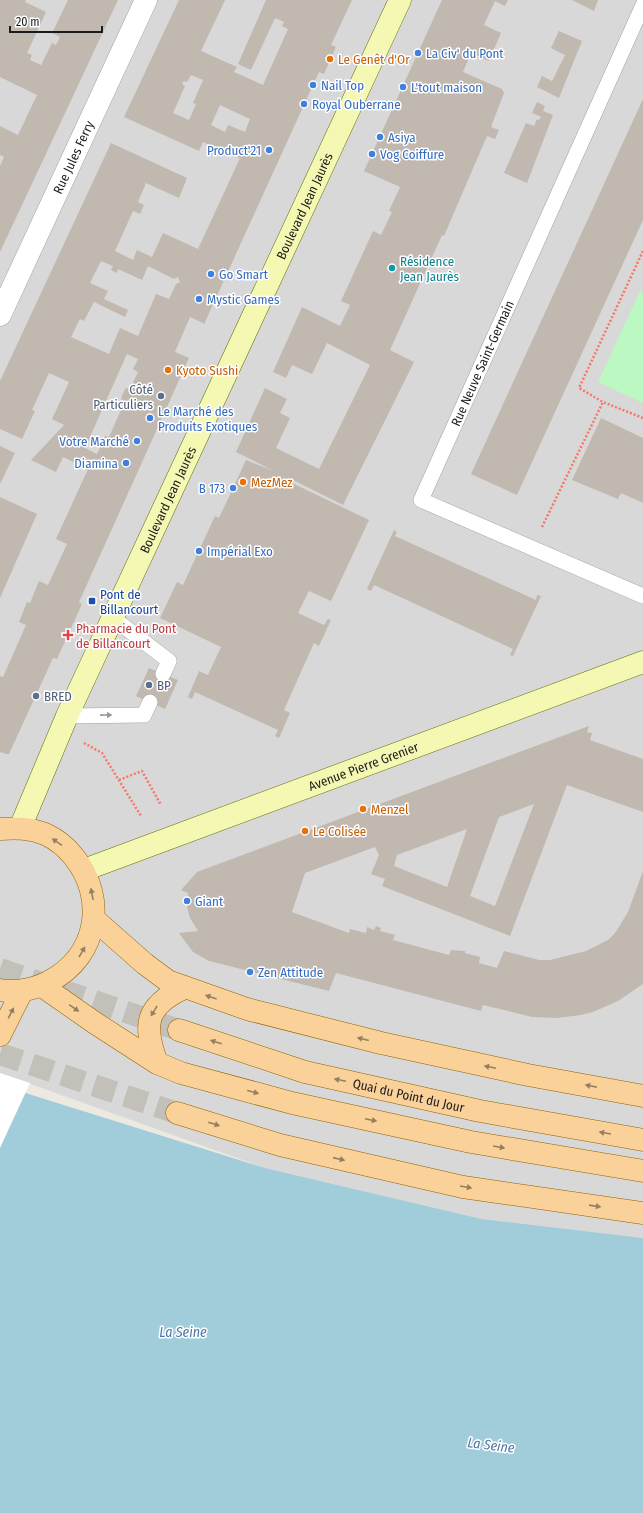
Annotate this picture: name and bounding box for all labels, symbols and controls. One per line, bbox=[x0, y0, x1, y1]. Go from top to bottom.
scale bar bbox=[10, 8, 102, 34]
text: 20 m bbox=[16, 15, 40, 29]
place label: La Civ' du Pont bbox=[426, 46, 504, 61]
marker: La Civ' du Pont bbox=[413, 48, 423, 58]
place label: Le Genêt d'Or bbox=[338, 52, 410, 67]
marker: Le Genêt d'Or bbox=[325, 54, 335, 64]
place label: Nail Top bbox=[321, 78, 364, 93]
marker: Nail Top bbox=[308, 80, 318, 90]
place label: L'tout maison bbox=[411, 80, 482, 95]
marker: L'tout maison bbox=[398, 82, 408, 92]
place label: Royal Ouberrane bbox=[312, 97, 401, 112]
marker: Royal Ouberrane bbox=[299, 99, 309, 109]
street label: Rue Jules Ferry bbox=[50, 118, 97, 196]
place label: Asiya bbox=[388, 130, 416, 145]
marker: Asiya bbox=[375, 132, 385, 142]
place label: Product'21 bbox=[207, 143, 261, 158]
marker: Product'21 bbox=[264, 145, 274, 155]
place label: Vog Coiffure bbox=[380, 147, 444, 162]
marker: Vog Coiffure bbox=[367, 149, 377, 159]
street label: Boulevard Jean Jaurès bbox=[273, 150, 336, 262]
place label: Résidence Jean Jaurès bbox=[400, 254, 459, 284]
marker: Résidence Jean Jaurès bbox=[387, 263, 397, 273]
place label: Go Smart bbox=[219, 267, 269, 282]
marker: Go Smart bbox=[206, 269, 216, 279]
place label: Mystic Games bbox=[207, 292, 280, 307]
marker: Mystic Games bbox=[194, 294, 204, 304]
street label: Rue Neuve Saint-Germain bbox=[448, 298, 517, 428]
place label: Kyoto Sushi bbox=[176, 363, 238, 378]
marker: Kyoto Sushi bbox=[163, 365, 173, 375]
place label: Côté Particuliers bbox=[93, 382, 153, 412]
marker: Côté Particuliers bbox=[156, 391, 166, 401]
place label: Le Marché des Produits Exotiques bbox=[158, 404, 258, 434]
marker: Le Marché des Produits Exotiques bbox=[145, 413, 155, 423]
place label: Votre Marché bbox=[59, 434, 129, 449]
marker: Votre Marché bbox=[132, 436, 142, 446]
street label: Boulevard Jean Jaurès bbox=[137, 444, 199, 556]
place label: Diamina bbox=[74, 456, 118, 471]
marker: Diamina bbox=[121, 458, 131, 468]
place label: MezMez bbox=[251, 475, 292, 490]
marker: MezMez bbox=[238, 477, 248, 487]
place label: B 173 bbox=[199, 481, 225, 496]
marker: B 173 bbox=[228, 483, 238, 493]
place label: Impérial Exo bbox=[207, 544, 273, 559]
marker: Impérial Exo bbox=[194, 546, 204, 556]
place label: Pont de Billancourt bbox=[100, 587, 159, 617]
marker: Pont de Billancourt bbox=[87, 596, 97, 606]
place label: Pharmacie du Pont de Billancourt bbox=[76, 621, 177, 651]
marker: Pharmacie du Pont de Billancourt bbox=[63, 630, 73, 640]
place label: BP bbox=[157, 678, 171, 693]
marker: BP bbox=[144, 680, 154, 690]
place label: BRED bbox=[44, 689, 72, 704]
marker: BRED bbox=[31, 691, 41, 701]
one-way arrow bbox=[100, 712, 113, 718]
street label: Avenue Pierre Grenier bbox=[306, 739, 421, 794]
place label: Menzel bbox=[371, 802, 409, 817]
marker: Menzel bbox=[358, 804, 368, 814]
place label: Le Colisée bbox=[313, 824, 366, 839]
marker: Le Colisée bbox=[300, 826, 310, 836]
one-way arrow bbox=[52, 838, 62, 846]
one-way arrow bbox=[89, 888, 95, 900]
place label: Giant bbox=[195, 894, 224, 909]
marker: Giant bbox=[182, 896, 192, 906]
one-way arrow bbox=[78, 947, 85, 958]
place label: Zen Attitude bbox=[258, 965, 323, 980]
marker: Zen Attitude bbox=[245, 967, 255, 977]
one-way arrow bbox=[205, 994, 217, 1000]
one-way arrow bbox=[69, 1004, 79, 1012]
one-way arrow bbox=[150, 1006, 158, 1016]
one-way arrow bbox=[8, 1007, 14, 1019]
one-way arrow bbox=[357, 1035, 370, 1041]
one-way arrow bbox=[209, 1039, 221, 1045]
one-way arrow bbox=[484, 1063, 496, 1069]
one-way arrow bbox=[334, 1076, 346, 1082]
street label: Quai du Point du Jour bbox=[351, 1076, 466, 1115]
one-way arrow bbox=[585, 1083, 597, 1089]
one-way arrow bbox=[247, 1090, 259, 1096]
one-way arrow bbox=[365, 1118, 378, 1124]
one-way arrow bbox=[208, 1122, 220, 1128]
one-way arrow bbox=[598, 1130, 611, 1136]
one-way arrow bbox=[493, 1144, 505, 1150]
one-way arrow bbox=[333, 1156, 345, 1162]
one-way arrow bbox=[460, 1184, 472, 1190]
one-way arrow bbox=[588, 1203, 601, 1209]
water label: La Seine bbox=[159, 1324, 207, 1341]
water label: La Seine bbox=[466, 1434, 516, 1457]

